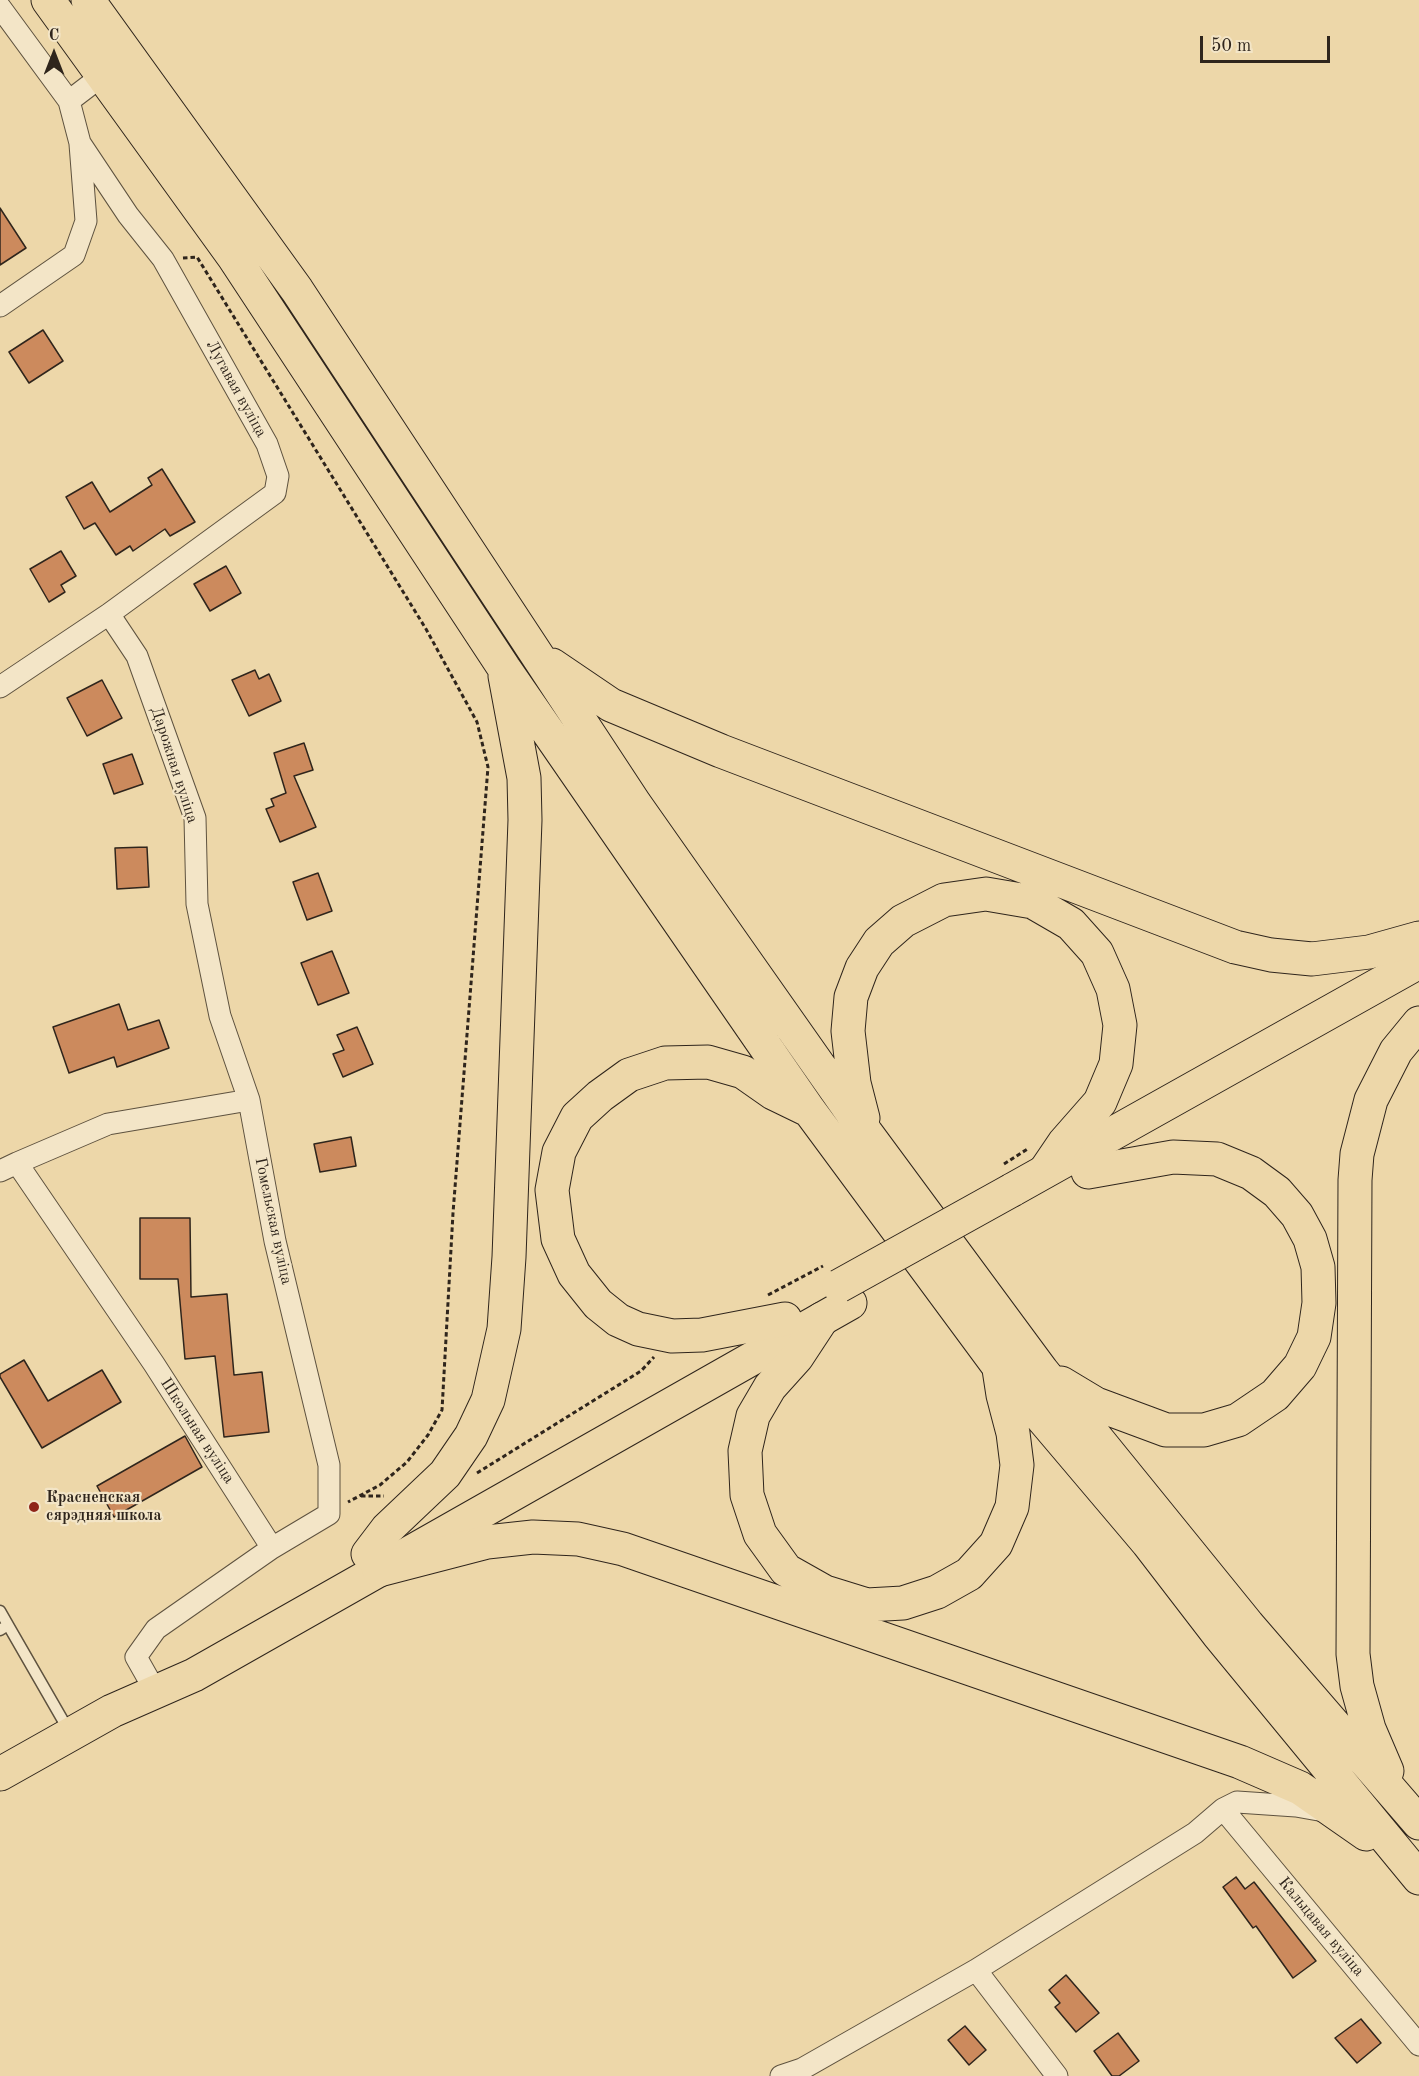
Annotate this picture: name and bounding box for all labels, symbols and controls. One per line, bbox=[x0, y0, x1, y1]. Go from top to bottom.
north arrow bbox=[24, 24, 84, 84]
scale bar bbox=[1203, 24, 1334, 62]
text: С bbox=[49, 28, 59, 44]
text: 50 m bbox=[1211, 37, 1251, 55]
street label: Лугавая вуліца bbox=[201, 337, 271, 441]
street label: Дарожная вуліца bbox=[146, 704, 202, 826]
street label: Гомельская вуліца bbox=[250, 1156, 296, 1286]
street label: Школьная вуліца bbox=[156, 1375, 238, 1487]
place label: Красненская сярэдняя школа bbox=[46, 1488, 162, 1526]
marker: Красненская сярэдняя школа bbox=[27, 1500, 41, 1514]
street label: Кальцавая вуліца bbox=[1274, 1873, 1368, 1981]

